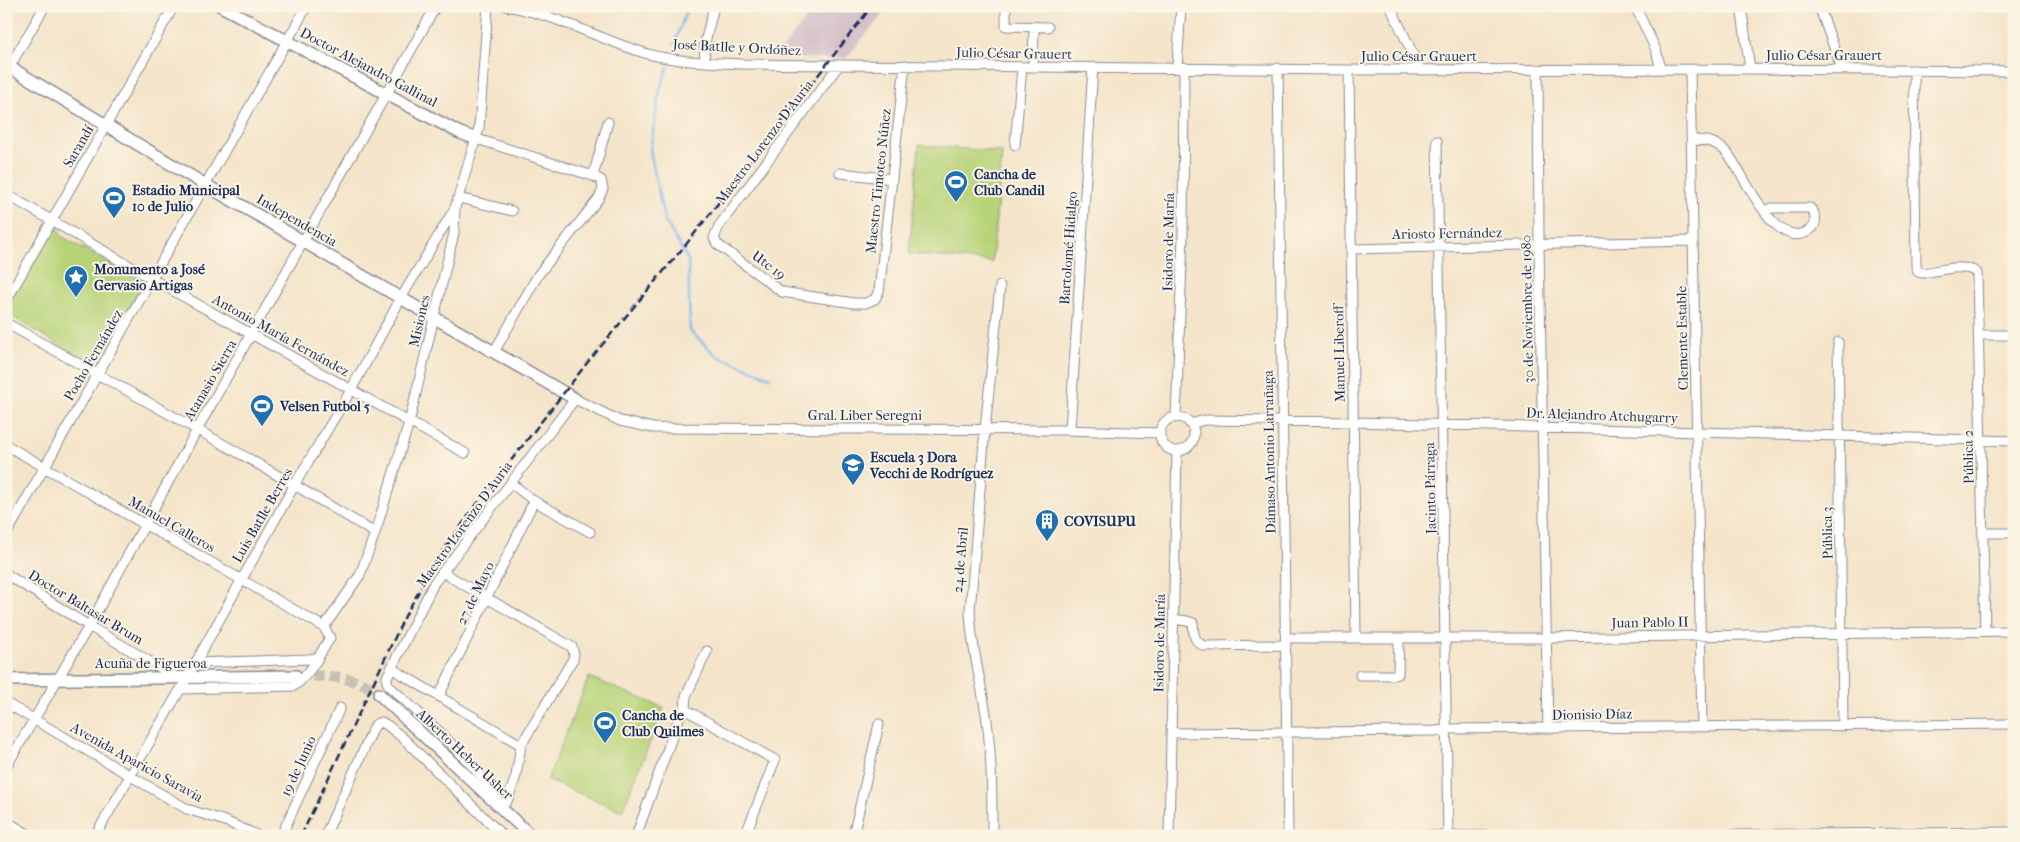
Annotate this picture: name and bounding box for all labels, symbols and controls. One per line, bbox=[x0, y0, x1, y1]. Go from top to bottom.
street label: Doctor Alejandro Gallinal bbox=[297, 24, 440, 111]
street label: José Batlle y Ordóñez bbox=[671, 36, 802, 59]
street label: Julio César Grauert bbox=[955, 44, 1072, 63]
street label: Julio César Grauert bbox=[1765, 47, 1882, 64]
street label: Julio César Grauert bbox=[1360, 48, 1477, 65]
street label: Maestro Lorenzo D'Auria bbox=[712, 76, 817, 208]
street label: Maestro Timoteo Núñez bbox=[862, 108, 895, 254]
street label: Sarandí bbox=[60, 121, 98, 170]
place label: Cancha de Club Candil bbox=[974, 166, 1045, 199]
sports icon: Cancha de Club Candil bbox=[943, 169, 969, 203]
place label: Estadio Municipal 10 de Julio bbox=[132, 182, 240, 215]
sports icon: Estadio Municipal 10 de Julio bbox=[101, 185, 127, 219]
street label: Independencia bbox=[254, 191, 340, 251]
street label: Bartolomé Hidalgo bbox=[1056, 191, 1081, 305]
street label: Isidoro de María bbox=[1159, 192, 1178, 291]
street label: Ariosto Fernández bbox=[1391, 224, 1502, 243]
street label: 30 de Noviembre de 1980 bbox=[1518, 235, 1537, 383]
street label: Ute 19 bbox=[748, 247, 789, 284]
place label: Monumento a José Gervasio Artigas bbox=[93, 261, 205, 294]
place icon: Monumento a José Gervasio Artigas bbox=[63, 264, 89, 298]
street label: Clemente Estable bbox=[1673, 285, 1692, 390]
street label: Antonio María Fernández bbox=[208, 290, 352, 380]
street label: Misiones bbox=[405, 293, 434, 349]
street label: Manuel Liberoff bbox=[1330, 302, 1349, 403]
street label: Pocho Fernández bbox=[60, 306, 127, 404]
street label: Atanasio Sierra bbox=[180, 336, 241, 425]
street label: Dámaso Antonio Larrañaga bbox=[1260, 369, 1279, 534]
sports icon: Velsen Futbol 5 bbox=[249, 393, 275, 427]
place label: Velsen Futbol 5 bbox=[279, 398, 370, 415]
street label: Dr. Alejandro Atchugarry bbox=[1526, 404, 1679, 427]
street label: Gral. Liber Seregni bbox=[808, 407, 922, 424]
street label: Pública 2 bbox=[1960, 430, 1977, 484]
street label: Jacinto Párraga bbox=[1421, 441, 1440, 535]
place label: Escuela 3 Dora Vecchi de Rodríguez bbox=[869, 449, 994, 482]
school or university icon: Escuela 3 Dora Vecchi de Rodríguez bbox=[840, 452, 866, 486]
street label: Maestro Lorenzo D'Auria bbox=[413, 458, 516, 591]
street label: Luis Batlle Berres bbox=[228, 465, 296, 566]
street label: Manuel Calleros bbox=[125, 493, 218, 556]
street label: Pública 3 bbox=[1819, 506, 1836, 560]
building icon: COVISUPU bbox=[1034, 508, 1060, 542]
place label: COVISUPU bbox=[1064, 513, 1136, 530]
street label: 24 de Abril bbox=[949, 526, 972, 594]
street label: 27 de Mayo bbox=[453, 559, 498, 627]
street label: Doctor Baltasar Brum bbox=[25, 566, 147, 649]
street label: Isidoro de María bbox=[1150, 593, 1169, 692]
street label: Juan Pablo II bbox=[1610, 613, 1689, 632]
street label: Acuña de Figueroa bbox=[94, 655, 207, 672]
street label: Alberto Heber Usher bbox=[412, 705, 517, 804]
street label: Dionisio Díaz bbox=[1551, 705, 1633, 724]
place label: Cancha de Club Quilmes bbox=[622, 707, 705, 740]
sports icon: Cancha de Club Quilmes bbox=[592, 710, 618, 744]
street label: Avenida Aparicio Saravia bbox=[67, 718, 206, 806]
street label: 19 de Junio bbox=[277, 733, 320, 799]

